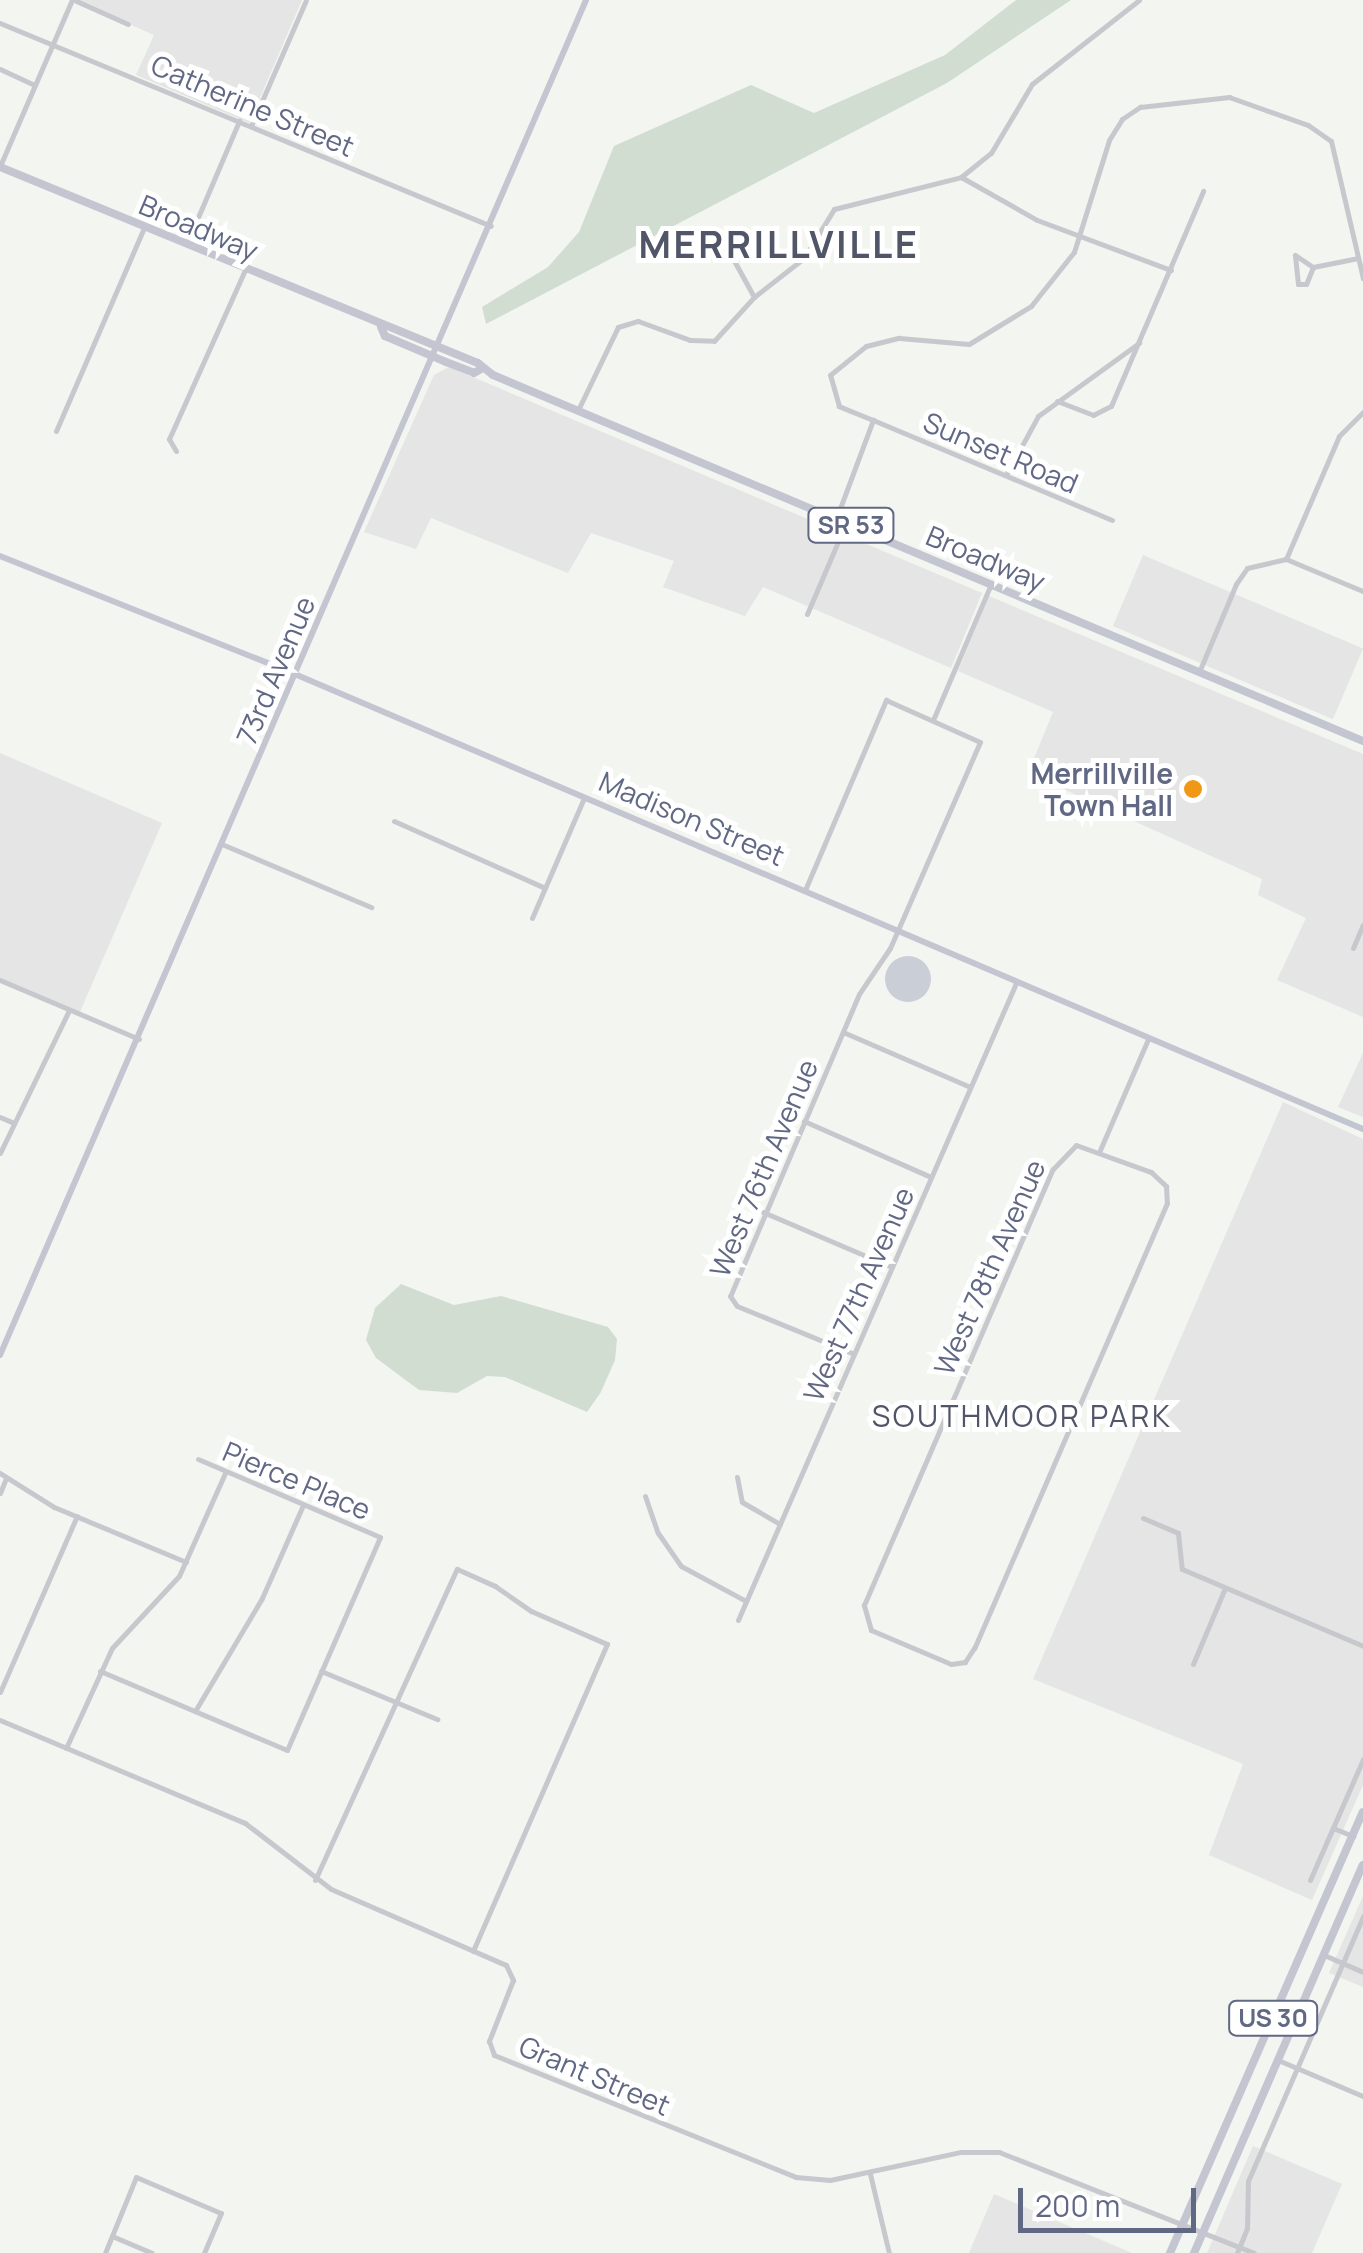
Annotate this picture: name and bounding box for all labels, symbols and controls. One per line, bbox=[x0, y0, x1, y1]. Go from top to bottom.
street label: Catherine Street bbox=[146, 47, 360, 163]
street label: Broadway bbox=[135, 187, 263, 267]
district label: MERRILLVILLE bbox=[639, 221, 919, 267]
street label: Sunset Road bbox=[919, 404, 1083, 500]
road number: SR 53 bbox=[806, 505, 896, 545]
street label: Broadway bbox=[922, 518, 1050, 598]
street label: 73rd Avenue bbox=[229, 591, 321, 749]
place label: Merrillville Town Hall bbox=[1030, 756, 1173, 822]
street label: Madison Street bbox=[594, 764, 790, 872]
marker: Merrillville Town Hall bbox=[1182, 778, 1204, 800]
street label: West 76th Avenue bbox=[702, 1054, 824, 1282]
street label: West 78th Avenue bbox=[926, 1154, 1052, 1380]
street label: West 77th Avenue bbox=[796, 1182, 920, 1406]
district label: SOUTHMOOR PARK bbox=[872, 1398, 1172, 1434]
street label: Pierce Place bbox=[218, 1434, 376, 1526]
road number: US 30 bbox=[1228, 1998, 1318, 2038]
street label: Grant Street bbox=[515, 2028, 675, 2122]
scale bar bbox=[1023, 2168, 1200, 2230]
text: 200 m bbox=[1035, 2185, 1120, 2226]

